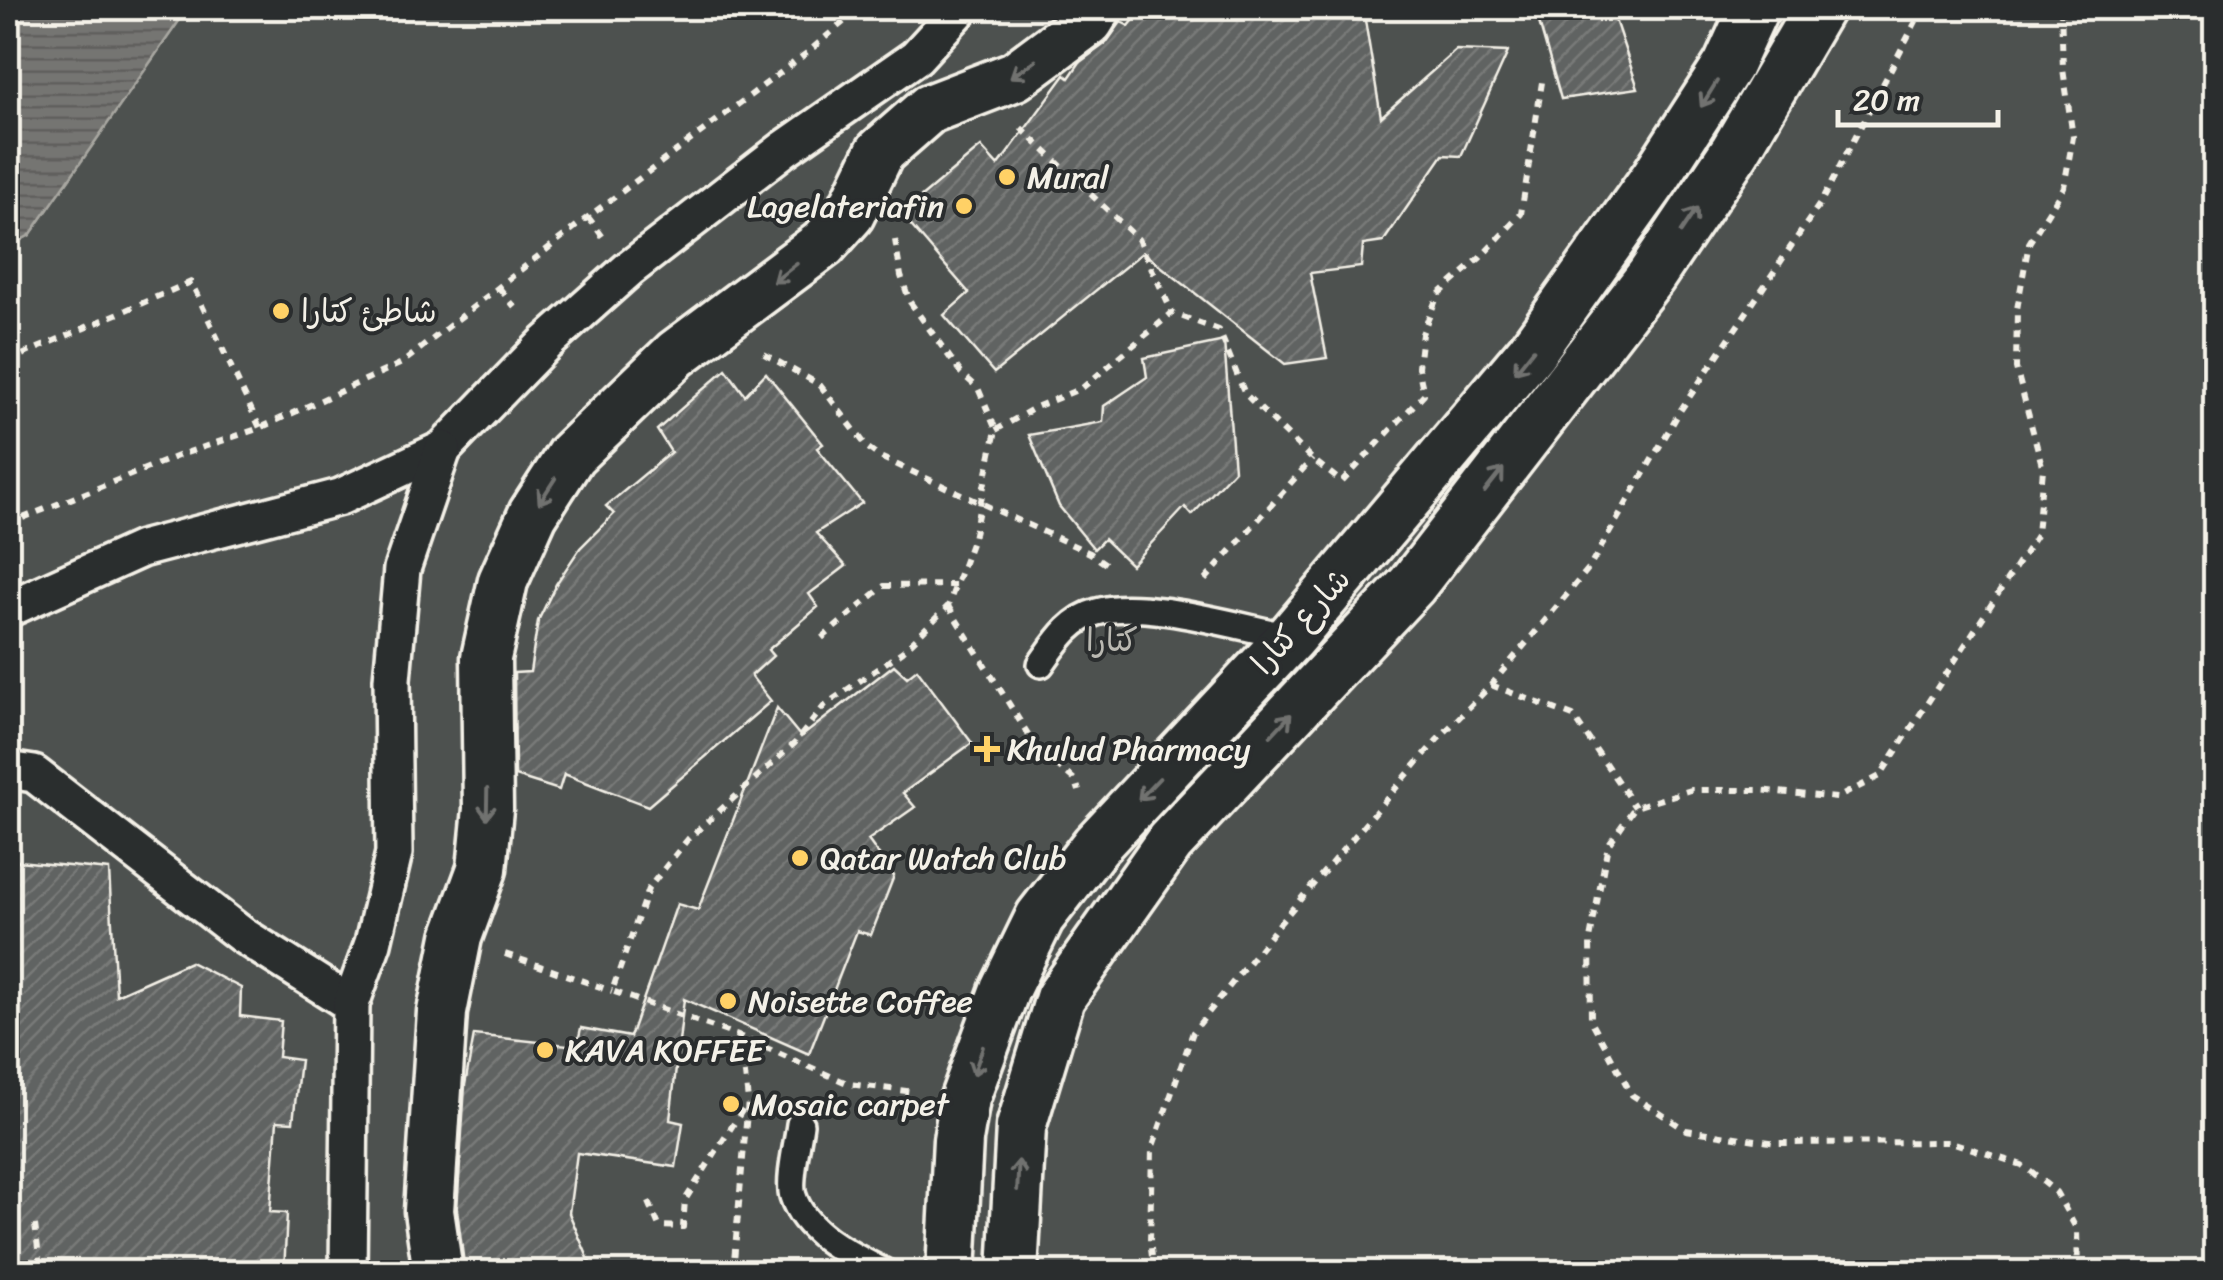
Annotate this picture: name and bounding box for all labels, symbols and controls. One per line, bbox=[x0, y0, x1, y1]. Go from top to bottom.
one-way arrow bbox=[1009, 58, 1037, 79]
scale bar bbox=[1838, 65, 1998, 127]
text: 20 m bbox=[1853, 73, 1920, 127]
one-way arrow bbox=[1699, 79, 1719, 108]
place label: Mural bbox=[1027, 149, 1109, 206]
marker: Mural bbox=[996, 166, 1018, 188]
place label: Lagelateriafin bbox=[747, 178, 944, 235]
marker: Lagelateriafin bbox=[953, 195, 975, 217]
one-way arrow bbox=[1678, 206, 1699, 234]
one-way arrow bbox=[772, 262, 799, 283]
place label: شاطئ كتارا bbox=[301, 283, 437, 340]
marker: شاطئ كتارا bbox=[270, 300, 292, 322]
one-way arrow bbox=[1513, 347, 1535, 373]
one-way arrow bbox=[1482, 467, 1504, 493]
one-way arrow bbox=[537, 477, 558, 505]
street label: شارع كتارا bbox=[1236, 554, 1366, 688]
park label: كتارا bbox=[1086, 612, 1138, 669]
one-way arrow bbox=[1269, 713, 1293, 737]
place label: Khulud Pharmacy bbox=[1007, 721, 1251, 778]
marker: Khulud Pharmacy bbox=[976, 738, 998, 760]
one-way arrow bbox=[1137, 777, 1161, 801]
one-way arrow bbox=[477, 787, 496, 819]
place label: Qatar Watch Club bbox=[820, 830, 1066, 887]
marker: Qatar Watch Club bbox=[789, 847, 811, 869]
place label: Noisette Coffee bbox=[748, 973, 973, 1030]
marker: Noisette Coffee bbox=[717, 990, 739, 1012]
place label: KAVA KOFFEE bbox=[565, 1022, 766, 1079]
marker: KAVA KOFFEE bbox=[534, 1039, 556, 1061]
one-way arrow bbox=[968, 1045, 986, 1076]
place label: Mosaic carpet bbox=[751, 1076, 950, 1133]
marker: Mosaic carpet bbox=[720, 1093, 742, 1115]
one-way arrow bbox=[1009, 1160, 1028, 1192]

